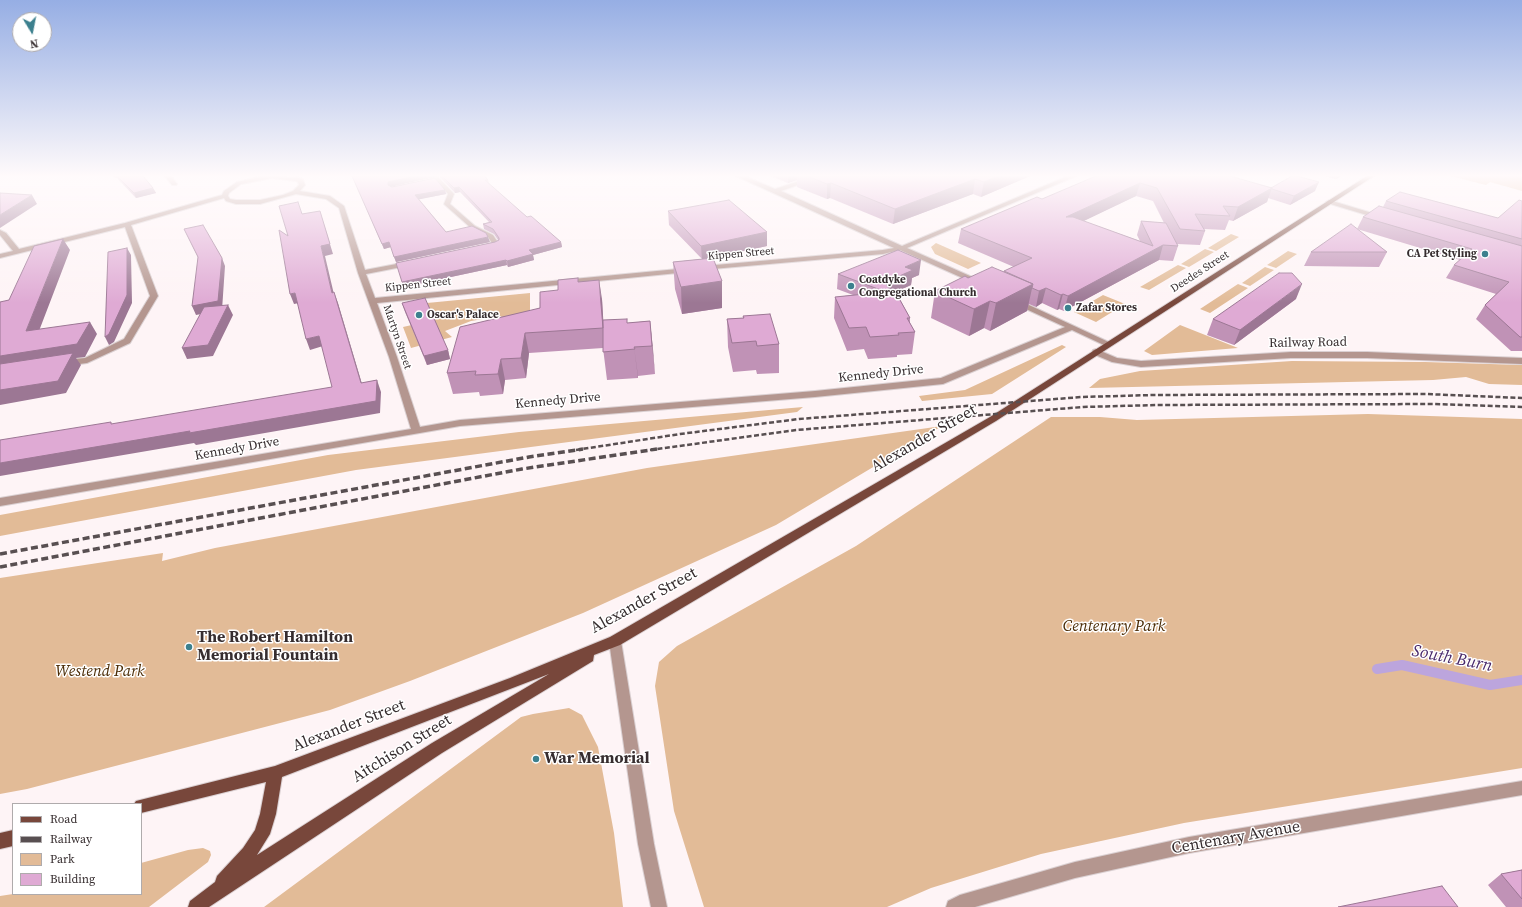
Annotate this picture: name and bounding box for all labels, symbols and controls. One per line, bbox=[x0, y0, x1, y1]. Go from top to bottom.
north arrow bbox=[12, 12, 52, 52]
text: N bbox=[29, 35, 39, 51]
street label: Kippen Street bbox=[707, 245, 775, 263]
place label: CA Pet Styling bbox=[1407, 247, 1477, 261]
street label: Deedes Street bbox=[1168, 248, 1232, 296]
marker: CA Pet Styling bbox=[1480, 249, 1490, 259]
place label: Coatdyke Congregational Church bbox=[859, 273, 977, 299]
street label: Kippen Street bbox=[384, 275, 452, 295]
marker: Coatdyke Congregational Church bbox=[846, 281, 856, 291]
place label: Zafar Stores bbox=[1076, 301, 1137, 315]
street label: Martyn Street bbox=[380, 303, 414, 371]
marker: Zafar Stores bbox=[1063, 303, 1073, 313]
place label: Oscar's Palace bbox=[427, 308, 499, 322]
marker: Oscar's Palace bbox=[414, 310, 424, 320]
street label: Railway Road bbox=[1269, 335, 1347, 351]
street label: Kennedy Drive bbox=[838, 362, 924, 386]
street label: Kennedy Drive bbox=[515, 389, 601, 413]
street label: Alexander Street bbox=[868, 401, 980, 477]
street label: Kennedy Drive bbox=[193, 434, 281, 464]
street label: Alexander Street bbox=[587, 564, 701, 638]
park label: Centenary Park bbox=[1063, 617, 1165, 637]
place label: The Robert Hamilton Memorial Fountain bbox=[197, 628, 353, 666]
water label: South Burn bbox=[1410, 641, 1494, 677]
marker: The Robert Hamilton Memorial Fountain bbox=[184, 642, 194, 652]
park label: Westend Park bbox=[55, 662, 145, 682]
street label: Alexander Street bbox=[290, 696, 408, 756]
street label: Aitchison Street bbox=[349, 711, 455, 787]
place label: War Memorial bbox=[544, 749, 650, 769]
marker: War Memorial bbox=[531, 754, 541, 764]
legend bbox=[12, 803, 142, 895]
text: Road bbox=[50, 811, 77, 827]
street label: Centenary Avenue bbox=[1170, 817, 1302, 859]
text: Railway bbox=[50, 831, 92, 847]
text: Park bbox=[50, 851, 75, 867]
text: Building bbox=[50, 871, 95, 887]

